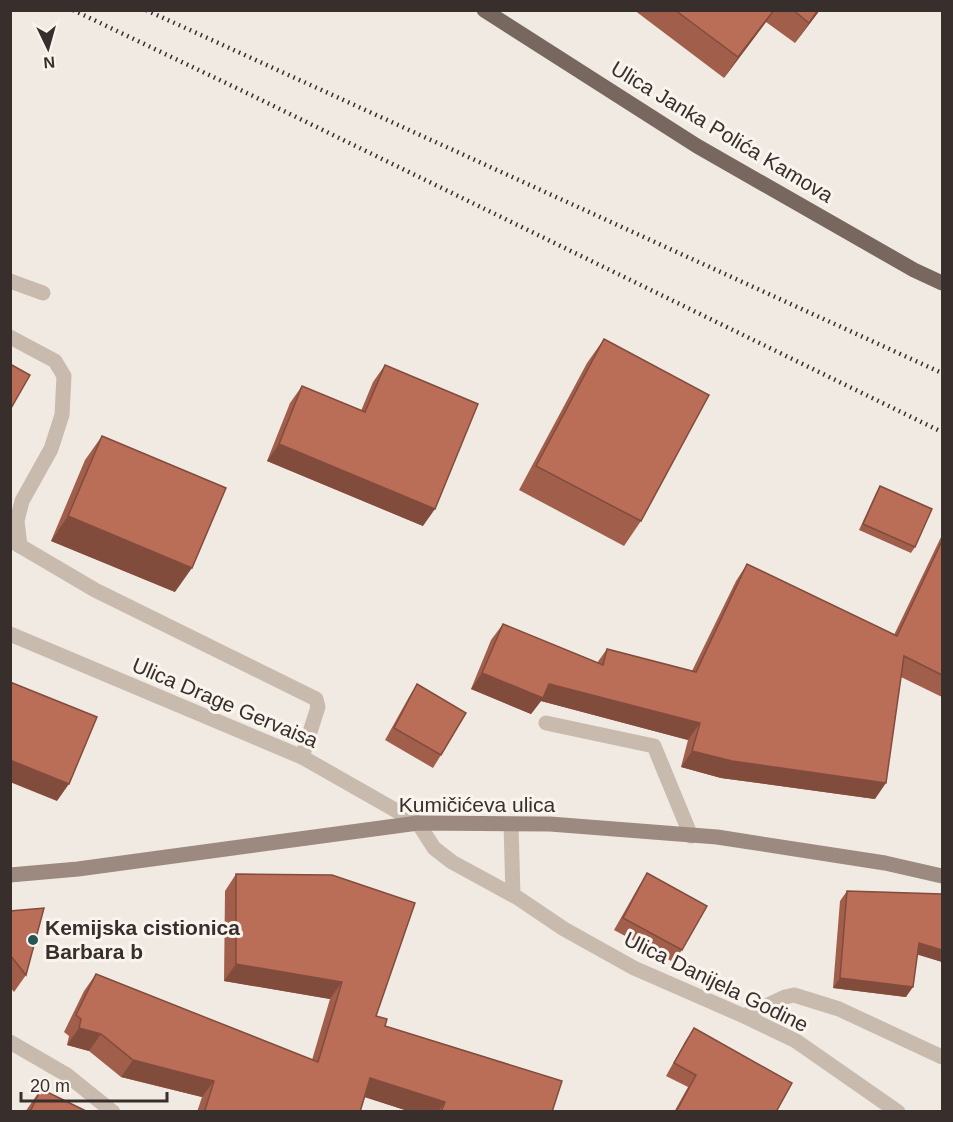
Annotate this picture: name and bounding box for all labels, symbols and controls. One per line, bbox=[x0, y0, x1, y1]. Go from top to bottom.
north arrow bbox=[18, 18, 78, 78]
text: N bbox=[43, 53, 56, 71]
street label: Ulica Janka Polića Kamova bbox=[607, 56, 838, 207]
street label: Ulica Drage Gervaisa bbox=[129, 653, 322, 752]
street label: Kumičićeva ulica bbox=[399, 793, 556, 816]
place label: Kemijska cistionica Barbara b bbox=[45, 916, 240, 963]
street label: Ulica Danijela Godine bbox=[620, 927, 812, 1036]
marker: Kemijska cistionica Barbara b bbox=[26, 933, 40, 947]
scale bar bbox=[21, 1065, 166, 1103]
text: 20 m bbox=[30, 1076, 70, 1096]

